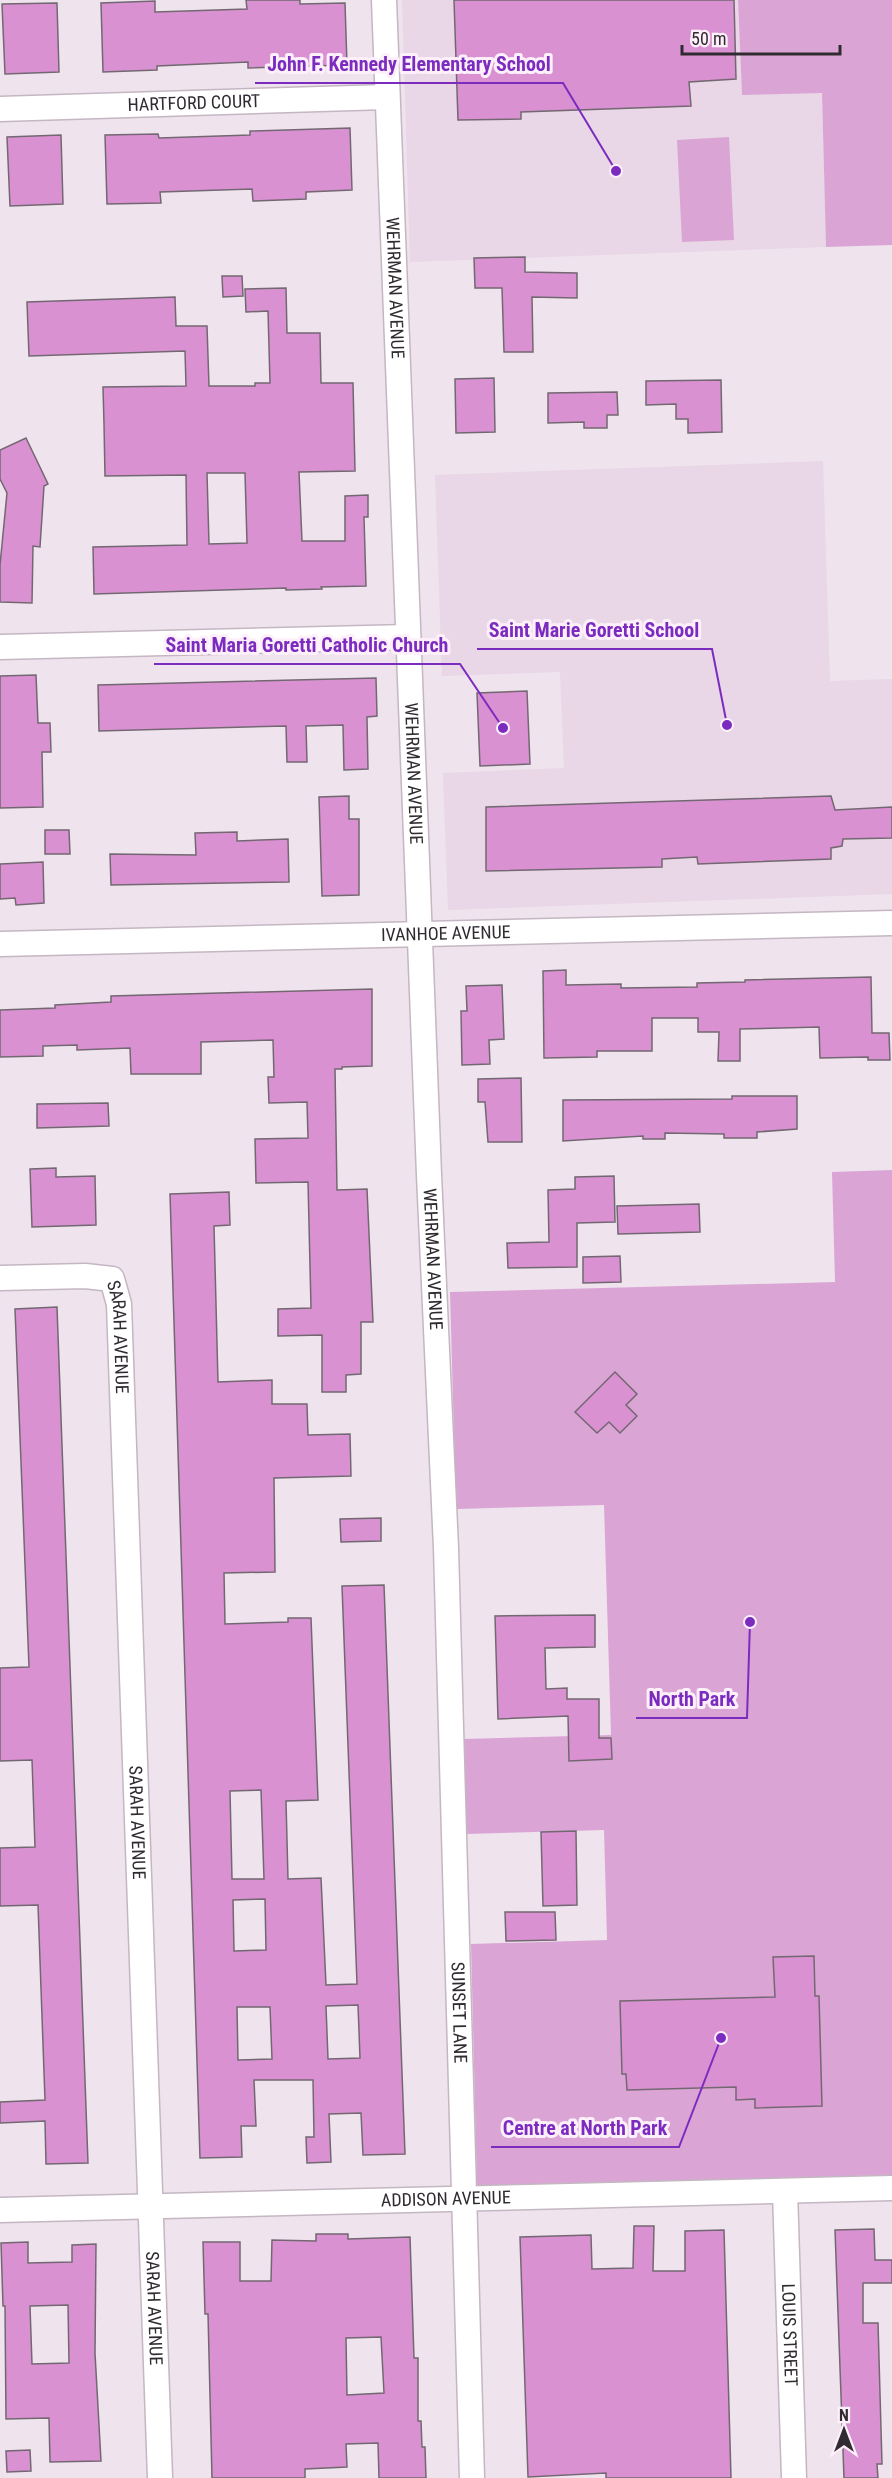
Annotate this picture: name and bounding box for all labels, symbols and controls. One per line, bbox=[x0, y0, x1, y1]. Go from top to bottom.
scale bar bbox=[682, 18, 840, 56]
text: 50 m bbox=[691, 28, 726, 49]
callout: John F. Kennedy Elementary School bbox=[255, 45, 563, 83]
text: John F. Kennedy Elementary School bbox=[267, 52, 551, 76]
street label: HARTFORD COURT bbox=[127, 90, 261, 115]
street label: WEHRMAN AVENUE bbox=[382, 217, 409, 359]
callout: Saint Marie Goretti School bbox=[477, 611, 712, 649]
text: Saint Marie Goretti School bbox=[489, 618, 699, 642]
callout: Saint Maria Goretti Catholic Church bbox=[154, 626, 460, 664]
text: Saint Maria Goretti Catholic Church bbox=[166, 633, 448, 657]
street label: WEHRMAN AVENUE bbox=[401, 702, 427, 845]
street label: IVANHOE AVENUE bbox=[381, 921, 511, 945]
street label: WEHRMAN AVENUE bbox=[420, 1188, 447, 1330]
street label: SARAH AVENUE bbox=[103, 1278, 133, 1394]
callout: North Park bbox=[636, 1680, 747, 1718]
text: North Park bbox=[649, 1687, 736, 1711]
street label: SARAH AVENUE bbox=[125, 1765, 150, 1880]
street label: SUNSET LANE bbox=[448, 1962, 471, 2064]
callout: Centre at North Park bbox=[491, 2109, 679, 2147]
text: Centre at North Park bbox=[503, 2116, 668, 2140]
street label: ADDISON AVENUE bbox=[381, 2186, 511, 2211]
street label: SARAH AVENUE bbox=[142, 2251, 167, 2366]
street label: LOUIS STREET bbox=[778, 2283, 802, 2387]
north arrow bbox=[814, 2400, 874, 2460]
text: N bbox=[839, 2406, 849, 2425]

